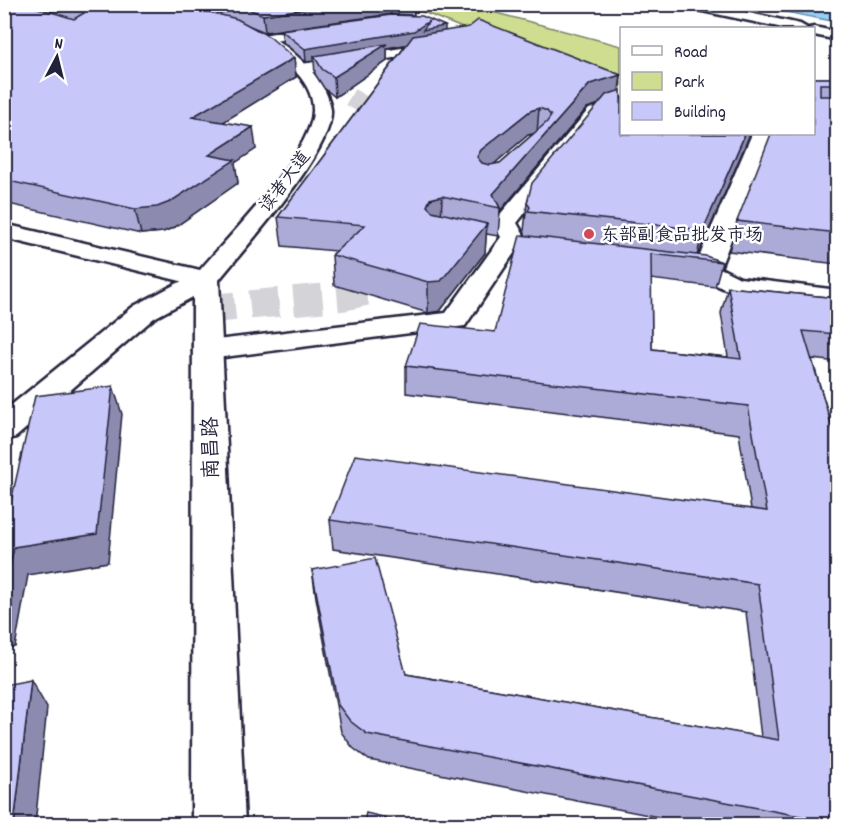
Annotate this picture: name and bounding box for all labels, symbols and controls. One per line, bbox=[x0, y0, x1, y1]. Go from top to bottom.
north arrow bbox=[27, 27, 87, 87]
legend bbox=[620, 27, 815, 135]
text: N bbox=[53, 33, 64, 57]
text: Road bbox=[674, 41, 708, 66]
text: Park bbox=[674, 71, 705, 96]
text: Building bbox=[674, 101, 726, 126]
street label: 读者大道 bbox=[254, 146, 318, 219]
place label: 东部副食品批发市场 bbox=[601, 224, 763, 249]
marker: 东部副食品批发市场 bbox=[582, 227, 596, 241]
street label: 南昌路 bbox=[197, 416, 229, 480]

